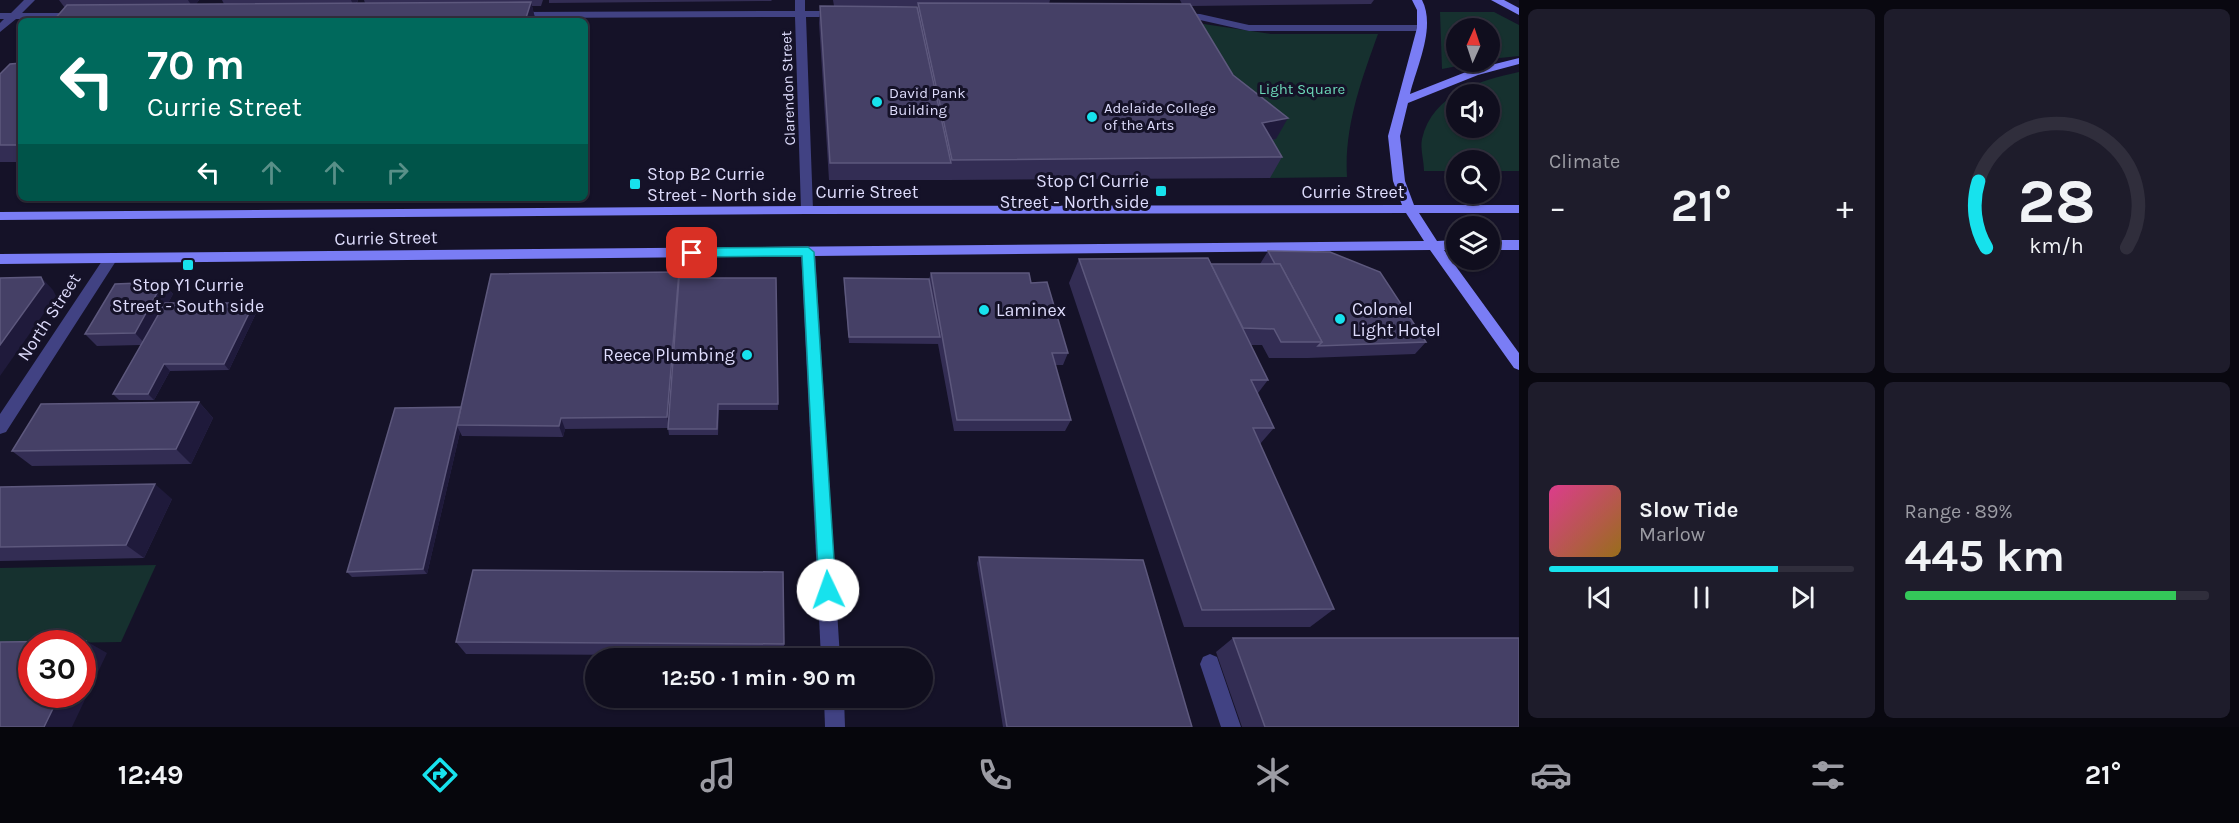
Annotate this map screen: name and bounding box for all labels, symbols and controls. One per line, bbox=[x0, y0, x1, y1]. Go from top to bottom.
north arrow bbox=[1446, 18, 1500, 72]
map controls bbox=[1446, 18, 1500, 270]
street label: Clarendon Street bbox=[777, 30, 799, 146]
text: 70 m bbox=[147, 40, 245, 90]
icon: left bbox=[48, 42, 126, 120]
park label: Light Square bbox=[1259, 80, 1345, 98]
place label: David Pank Building bbox=[889, 84, 966, 119]
button: sound bbox=[1446, 84, 1500, 138]
text: Currie Street bbox=[147, 91, 302, 123]
marker: David Pank Building bbox=[870, 95, 884, 109]
place label: Adelaide College of the Arts bbox=[1104, 99, 1216, 134]
marker: Adelaide College of the Arts bbox=[1085, 110, 1099, 124]
button: search bbox=[1446, 150, 1500, 204]
text: Climate bbox=[1549, 150, 1620, 173]
icon: left bbox=[192, 156, 225, 189]
icon: ahead bbox=[255, 156, 288, 189]
icon: ahead bbox=[318, 156, 351, 189]
icon: right bbox=[381, 156, 414, 189]
place label: Stop B2 Currie Street - North side bbox=[647, 163, 797, 206]
text: 28 bbox=[2018, 165, 2096, 238]
place label: Stop C1 Currie Street - North side bbox=[999, 170, 1149, 213]
marker: Stop B2 Currie Street - North side bbox=[628, 177, 642, 191]
text: 21° bbox=[1671, 180, 1732, 232]
street label: Currie Street bbox=[815, 181, 919, 203]
street label: Currie Street bbox=[1301, 181, 1405, 203]
marker: Stop C1 Currie Street - North side bbox=[1154, 184, 1168, 198]
text: − bbox=[1549, 188, 1566, 226]
text: + bbox=[1836, 188, 1853, 226]
button: layers bbox=[1446, 216, 1500, 270]
street label: Currie Street bbox=[334, 226, 438, 250]
pin bbox=[666, 227, 717, 278]
text: km/h bbox=[2030, 233, 2084, 258]
icon: arrive bbox=[675, 236, 708, 269]
marker: Stop Y1 Currie Street - South side bbox=[181, 258, 195, 272]
street label: North Street bbox=[13, 269, 86, 365]
place label: Stop Y1 Currie Street - South side bbox=[112, 274, 264, 317]
place label: Colonel Light Hotel bbox=[1352, 298, 1441, 341]
place label: Laminex bbox=[996, 299, 1066, 321]
marker: Laminex bbox=[977, 303, 991, 317]
marker: Colonel Light Hotel bbox=[1333, 312, 1347, 326]
place label: Reece Plumbing bbox=[603, 344, 735, 366]
marker: Reece Plumbing bbox=[740, 348, 754, 362]
text: Slow Tide bbox=[1639, 497, 1739, 523]
text: Range · 89% bbox=[1905, 500, 2013, 523]
text: Marlow bbox=[1639, 523, 1705, 546]
text: 445 km bbox=[1905, 530, 2065, 582]
position arrow bbox=[796, 558, 860, 622]
icon: previous bbox=[1583, 581, 1616, 614]
icon: pause bbox=[1685, 581, 1718, 614]
icon: next bbox=[1786, 581, 1819, 614]
speed limit sign: 30 bbox=[18, 630, 96, 708]
text: 12:50 · 1 min · 90 m bbox=[662, 665, 856, 691]
icon: directions bbox=[419, 754, 461, 796]
icon: music bbox=[697, 754, 739, 796]
icon: phone bbox=[974, 754, 1016, 796]
icon: climate bbox=[1252, 754, 1294, 796]
icon: car bbox=[1530, 754, 1572, 796]
icon: filters bbox=[1807, 754, 1849, 796]
text: 12:49 bbox=[118, 759, 184, 791]
text: 21° bbox=[2085, 759, 2121, 791]

